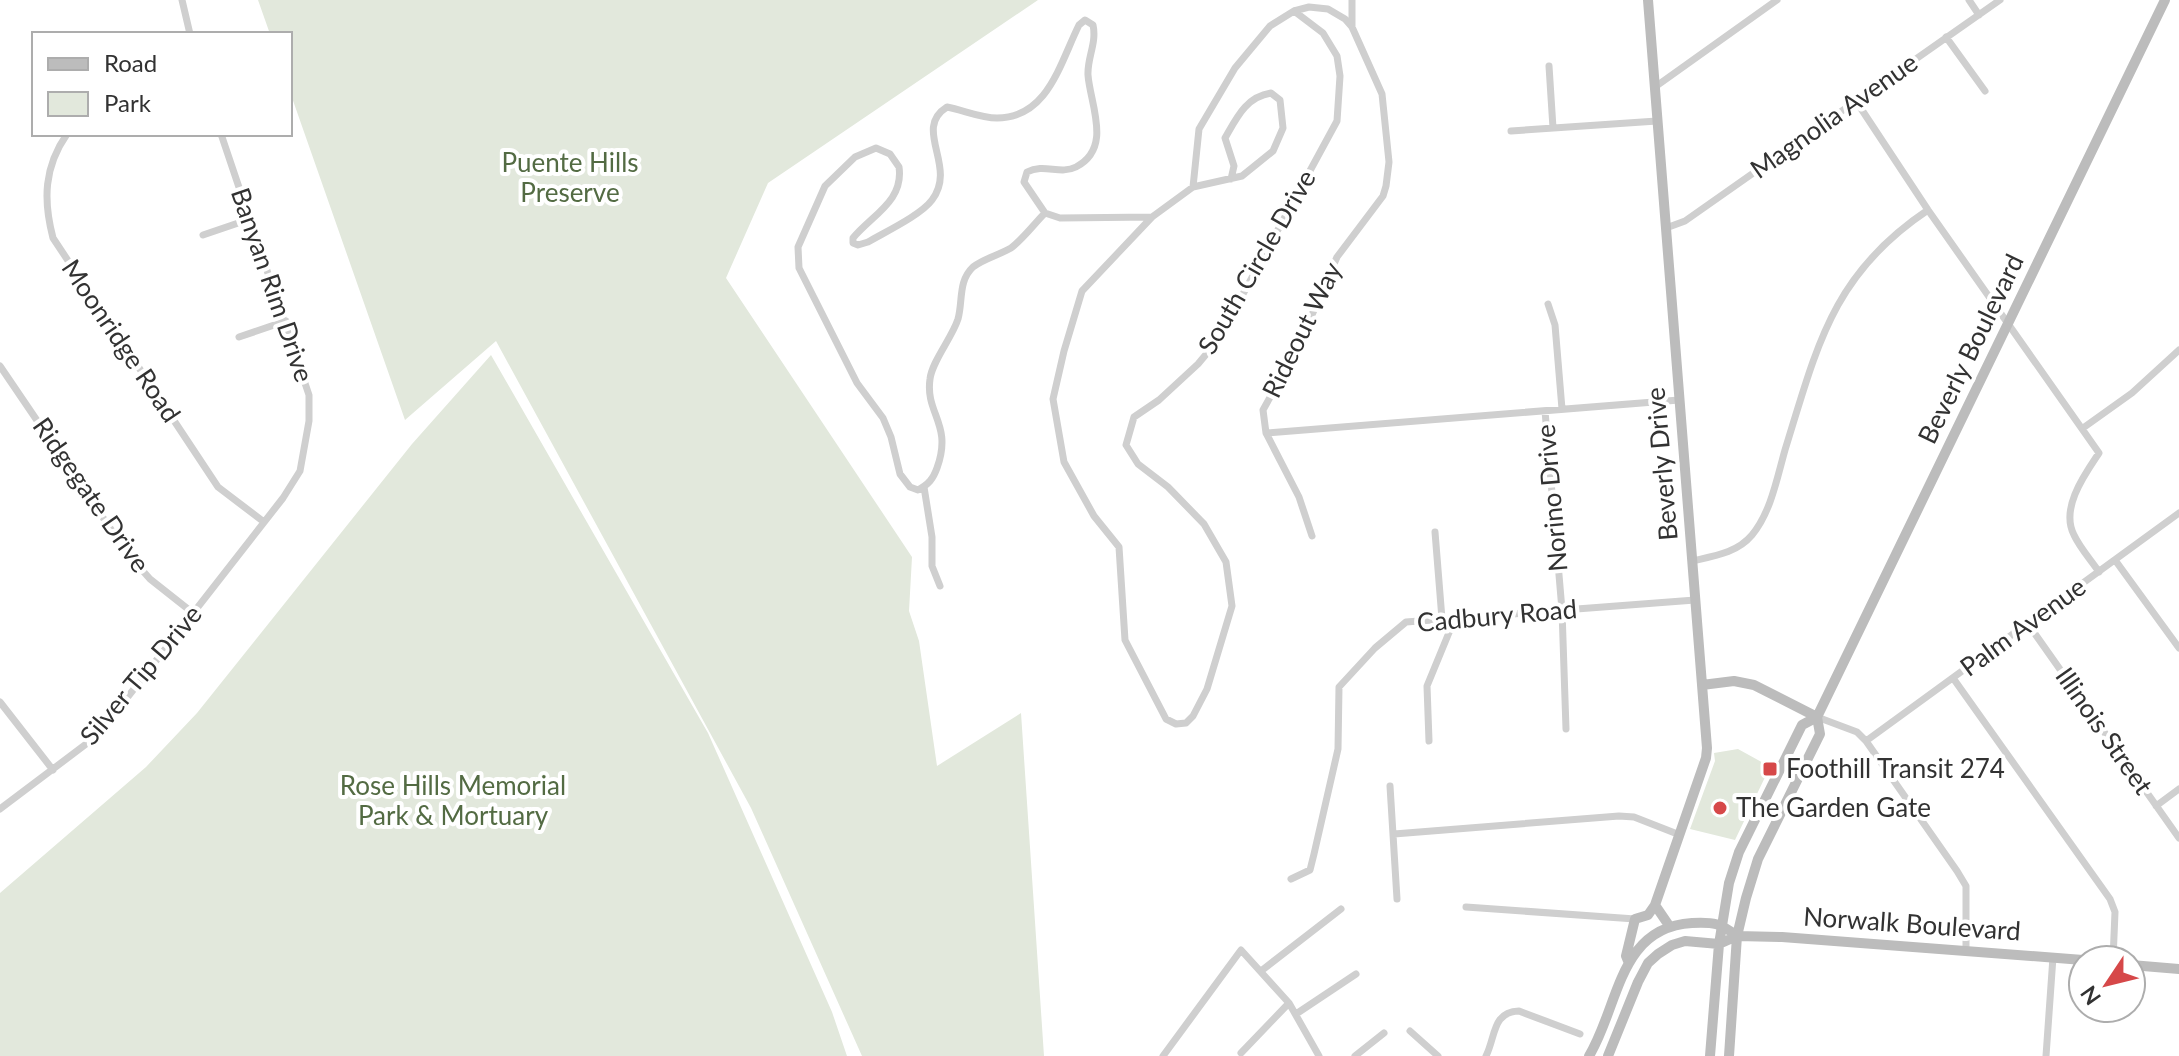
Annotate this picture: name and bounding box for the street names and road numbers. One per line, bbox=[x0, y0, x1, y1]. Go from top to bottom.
street label: Magnolia Avenue bbox=[1744, 46, 1923, 185]
street label: South Circle Drive bbox=[1190, 164, 1322, 359]
street label: Banyan Rim Drive bbox=[225, 183, 321, 386]
street label: Beverly Boulevard bbox=[1910, 249, 2030, 449]
street label: Moonridge Road bbox=[56, 253, 188, 428]
street label: Rideout Way bbox=[1255, 256, 1348, 403]
street label: Beverly Drive bbox=[1638, 386, 1684, 542]
street label: Ridgegate Drive bbox=[27, 411, 157, 578]
street label: Norino Drive bbox=[1529, 423, 1573, 573]
street label: Palm Avenue bbox=[1953, 570, 2091, 682]
street label: Cadbury Road bbox=[1416, 592, 1578, 638]
street label: Silver Tip Drive bbox=[72, 598, 208, 751]
street label: Illinois Street bbox=[2049, 661, 2161, 801]
street label: Norwalk Boulevard bbox=[1802, 899, 2022, 947]

